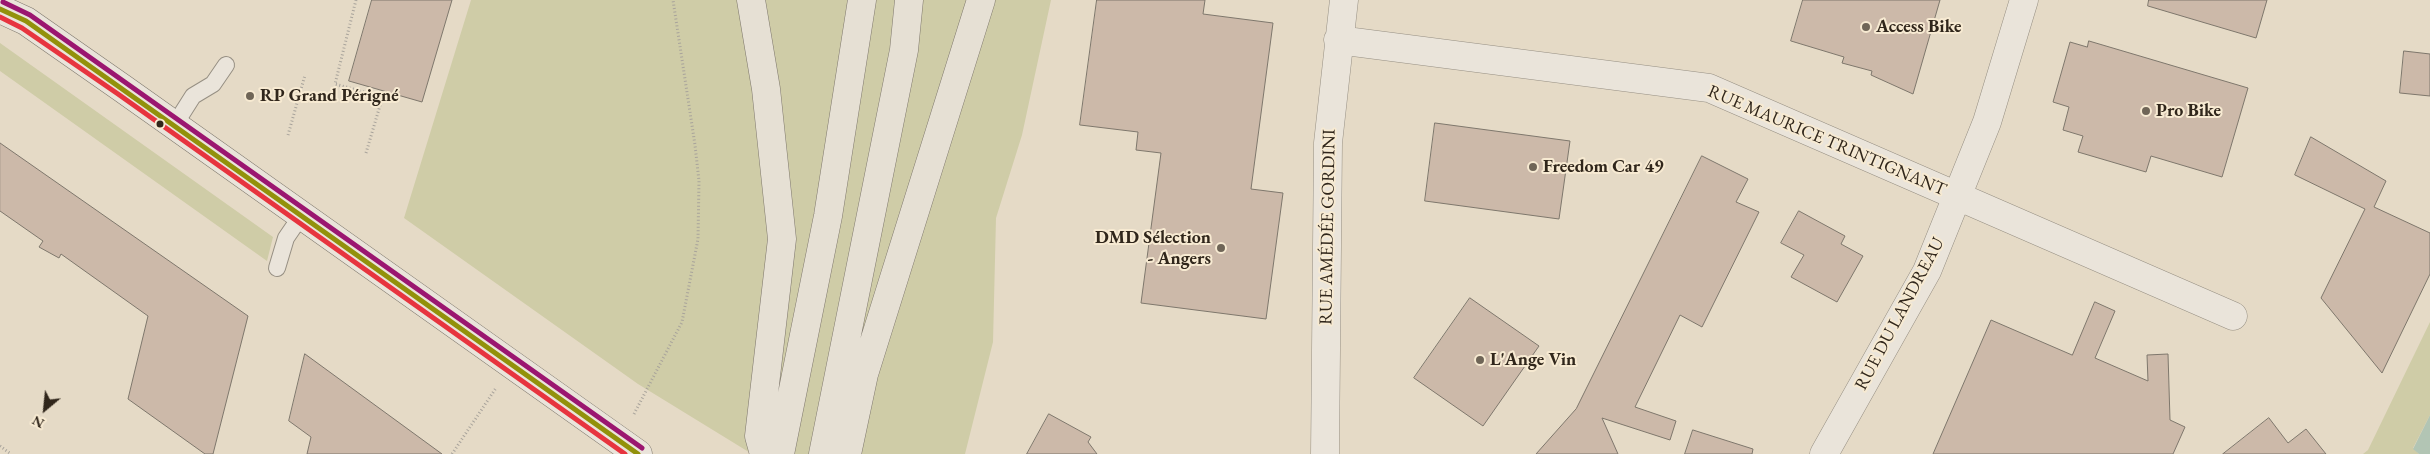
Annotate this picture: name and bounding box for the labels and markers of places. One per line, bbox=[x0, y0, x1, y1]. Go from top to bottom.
place label: Access Bike bbox=[1876, 16, 1962, 38]
marker: Access Bike bbox=[1860, 21, 1872, 33]
place label: RP Grand Périgné bbox=[260, 85, 399, 107]
marker: RP Grand Périgné bbox=[244, 90, 256, 102]
place label: Pro Bike bbox=[2156, 100, 2221, 122]
marker: Pro Bike bbox=[2140, 105, 2152, 117]
unlabelled marker bbox=[155, 119, 165, 129]
place label: Freedom Car 49 bbox=[1543, 156, 1663, 178]
marker: Freedom Car 49 bbox=[1527, 161, 1539, 173]
place label: DMD Sélection - Angers bbox=[1095, 227, 1211, 270]
marker: DMD Sélection - Angers bbox=[1215, 242, 1227, 254]
place label: L'Ange Vin bbox=[1490, 349, 1576, 371]
marker: L'Ange Vin bbox=[1474, 354, 1486, 366]

